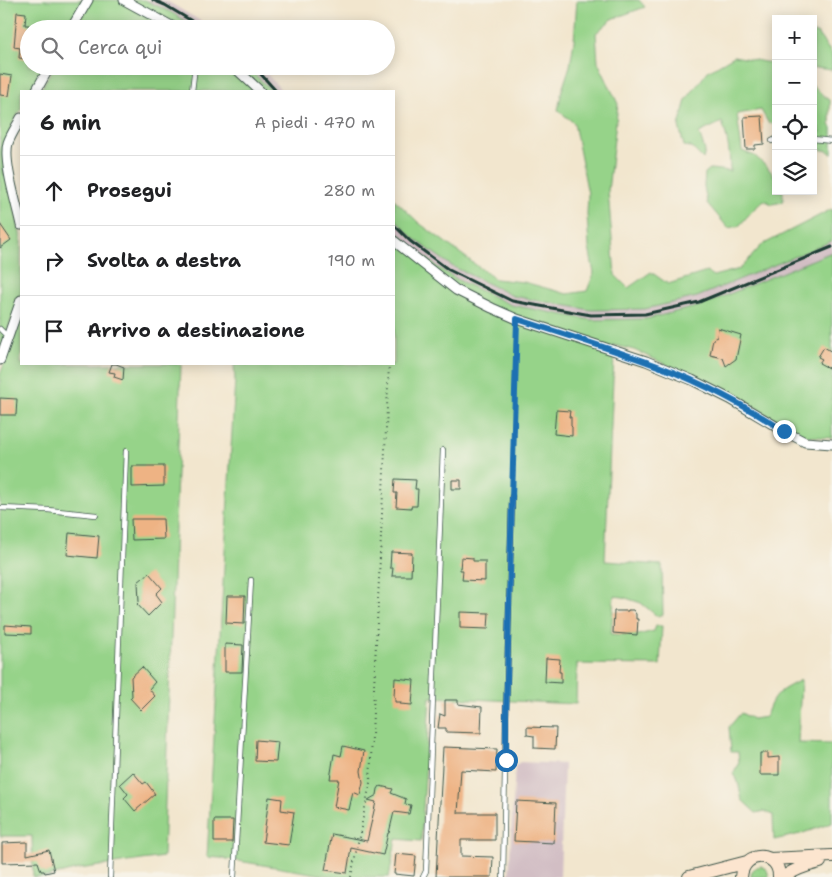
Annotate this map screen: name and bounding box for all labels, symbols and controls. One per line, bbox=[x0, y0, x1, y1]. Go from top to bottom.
map controls bbox=[772, 15, 817, 195]
button: + bbox=[772, 15, 817, 60]
search box bbox=[20, 20, 395, 75]
icon: search bbox=[38, 34, 66, 62]
text: Cerca qui bbox=[78, 35, 162, 60]
button: − bbox=[772, 60, 817, 105]
button: locate bbox=[772, 105, 817, 150]
text: 6 min bbox=[40, 109, 101, 137]
text: A piedi · 470 m bbox=[255, 112, 375, 133]
button: layers bbox=[772, 150, 817, 195]
icon: ahead bbox=[40, 177, 68, 205]
text: Prosegui bbox=[87, 178, 172, 203]
text: 280 m bbox=[323, 180, 375, 201]
icon: right bbox=[40, 247, 68, 275]
text: Svolta a destra bbox=[87, 248, 241, 273]
text: 190 m bbox=[328, 250, 375, 271]
icon: arrive bbox=[40, 317, 68, 345]
text: Arrivo a destinazione bbox=[87, 318, 305, 343]
route end bbox=[773, 420, 796, 443]
route start bbox=[495, 749, 518, 772]

